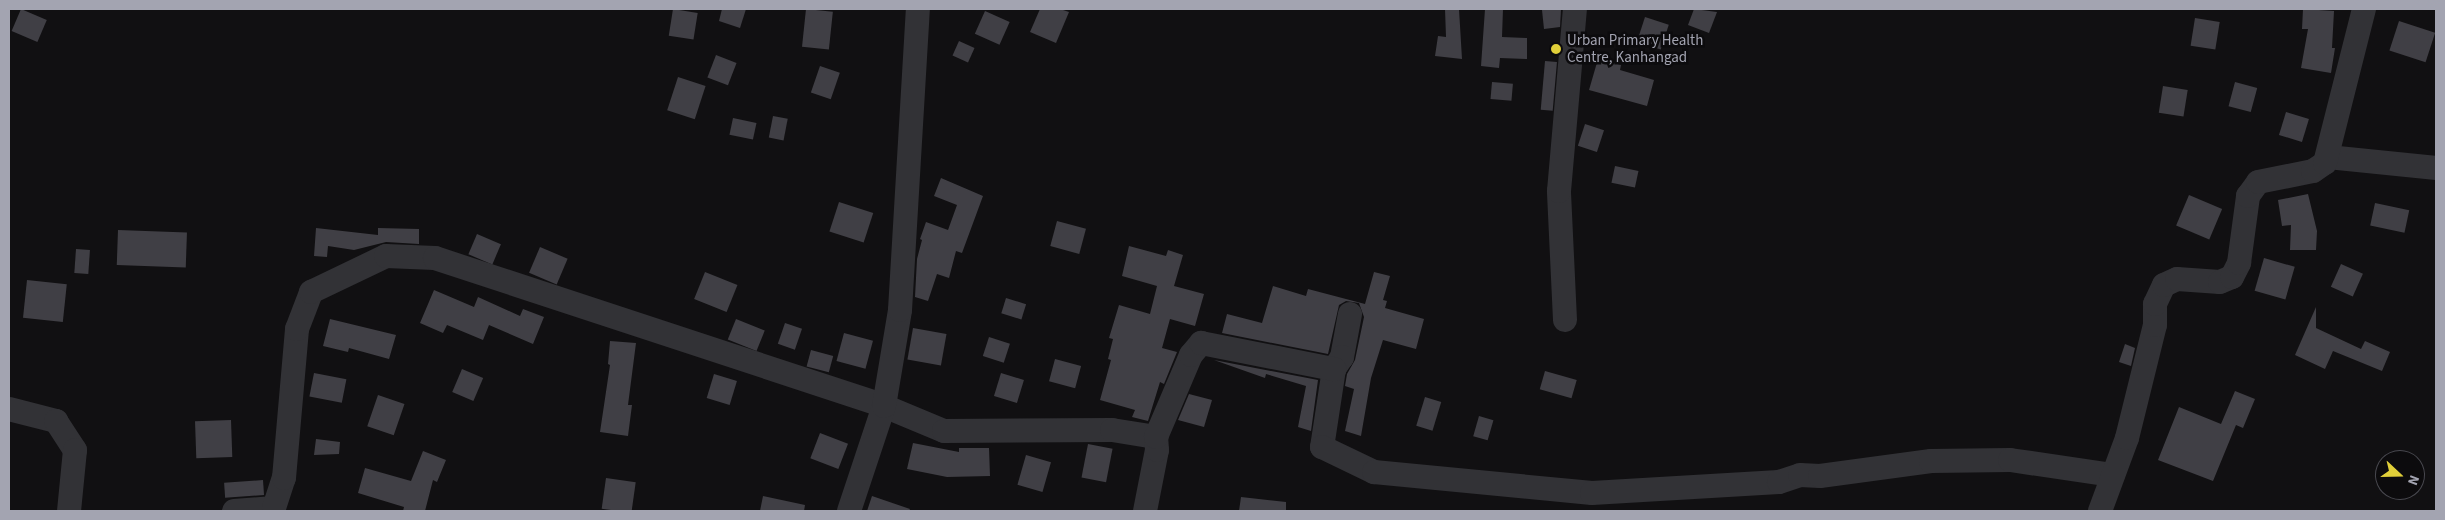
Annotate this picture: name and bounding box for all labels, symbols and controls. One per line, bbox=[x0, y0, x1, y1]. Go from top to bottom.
place label: Urban Primary Health Centre, Kanhangad bbox=[1567, 31, 1703, 66]
marker: Urban Primary Health Centre, Kanhangad bbox=[1549, 42, 1563, 56]
north arrow bbox=[2375, 450, 2425, 500]
text: N bbox=[2402, 472, 2424, 488]

